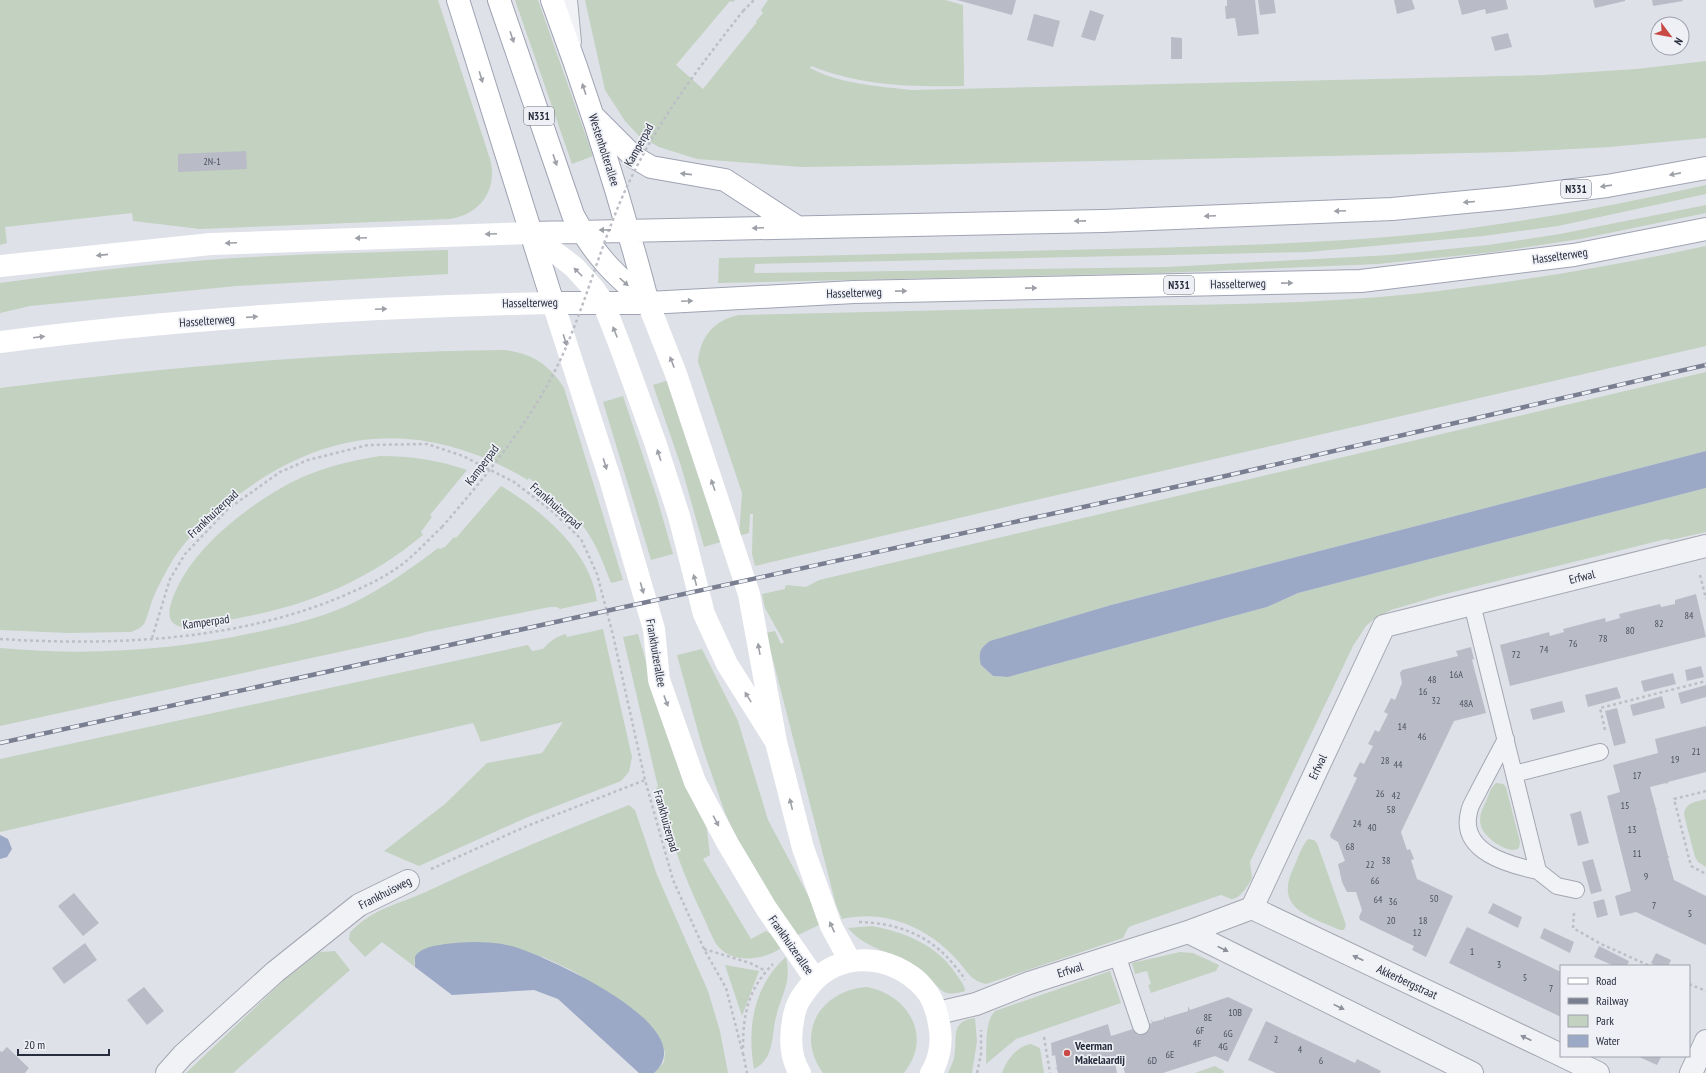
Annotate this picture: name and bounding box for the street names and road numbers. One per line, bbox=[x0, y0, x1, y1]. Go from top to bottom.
road number: N331 bbox=[524, 107, 554, 125]
street label: Westenholterallee bbox=[586, 112, 623, 188]
street label: Kamperpad bbox=[621, 121, 657, 169]
road number: N331 bbox=[1561, 180, 1591, 198]
street label: Hasselterweg bbox=[1531, 244, 1588, 267]
road number: N331 bbox=[1164, 276, 1194, 294]
street label: Hasselterweg bbox=[1210, 276, 1266, 291]
street label: Hasselterweg bbox=[826, 284, 882, 301]
street label: Hasselterweg bbox=[502, 295, 558, 310]
street label: Hasselterweg bbox=[179, 311, 235, 330]
street label: Kamperpad bbox=[461, 441, 502, 488]
street label: Frankhuizerpad bbox=[527, 479, 585, 532]
street label: Frankhuizerpad bbox=[184, 486, 241, 541]
street label: Erfwal bbox=[1567, 566, 1597, 587]
street label: Kamperpad bbox=[182, 611, 230, 632]
street label: Frankhuizerallee bbox=[643, 618, 670, 688]
street label: Erfwal bbox=[1305, 752, 1330, 782]
street label: Frankhuizerpad bbox=[650, 788, 682, 854]
street label: Frankhuisweg bbox=[356, 873, 414, 912]
street label: Frankhuizerallee bbox=[766, 912, 817, 977]
street label: Erfwal bbox=[1055, 958, 1085, 981]
street label: Akkerbergstraat bbox=[1374, 961, 1441, 1002]

